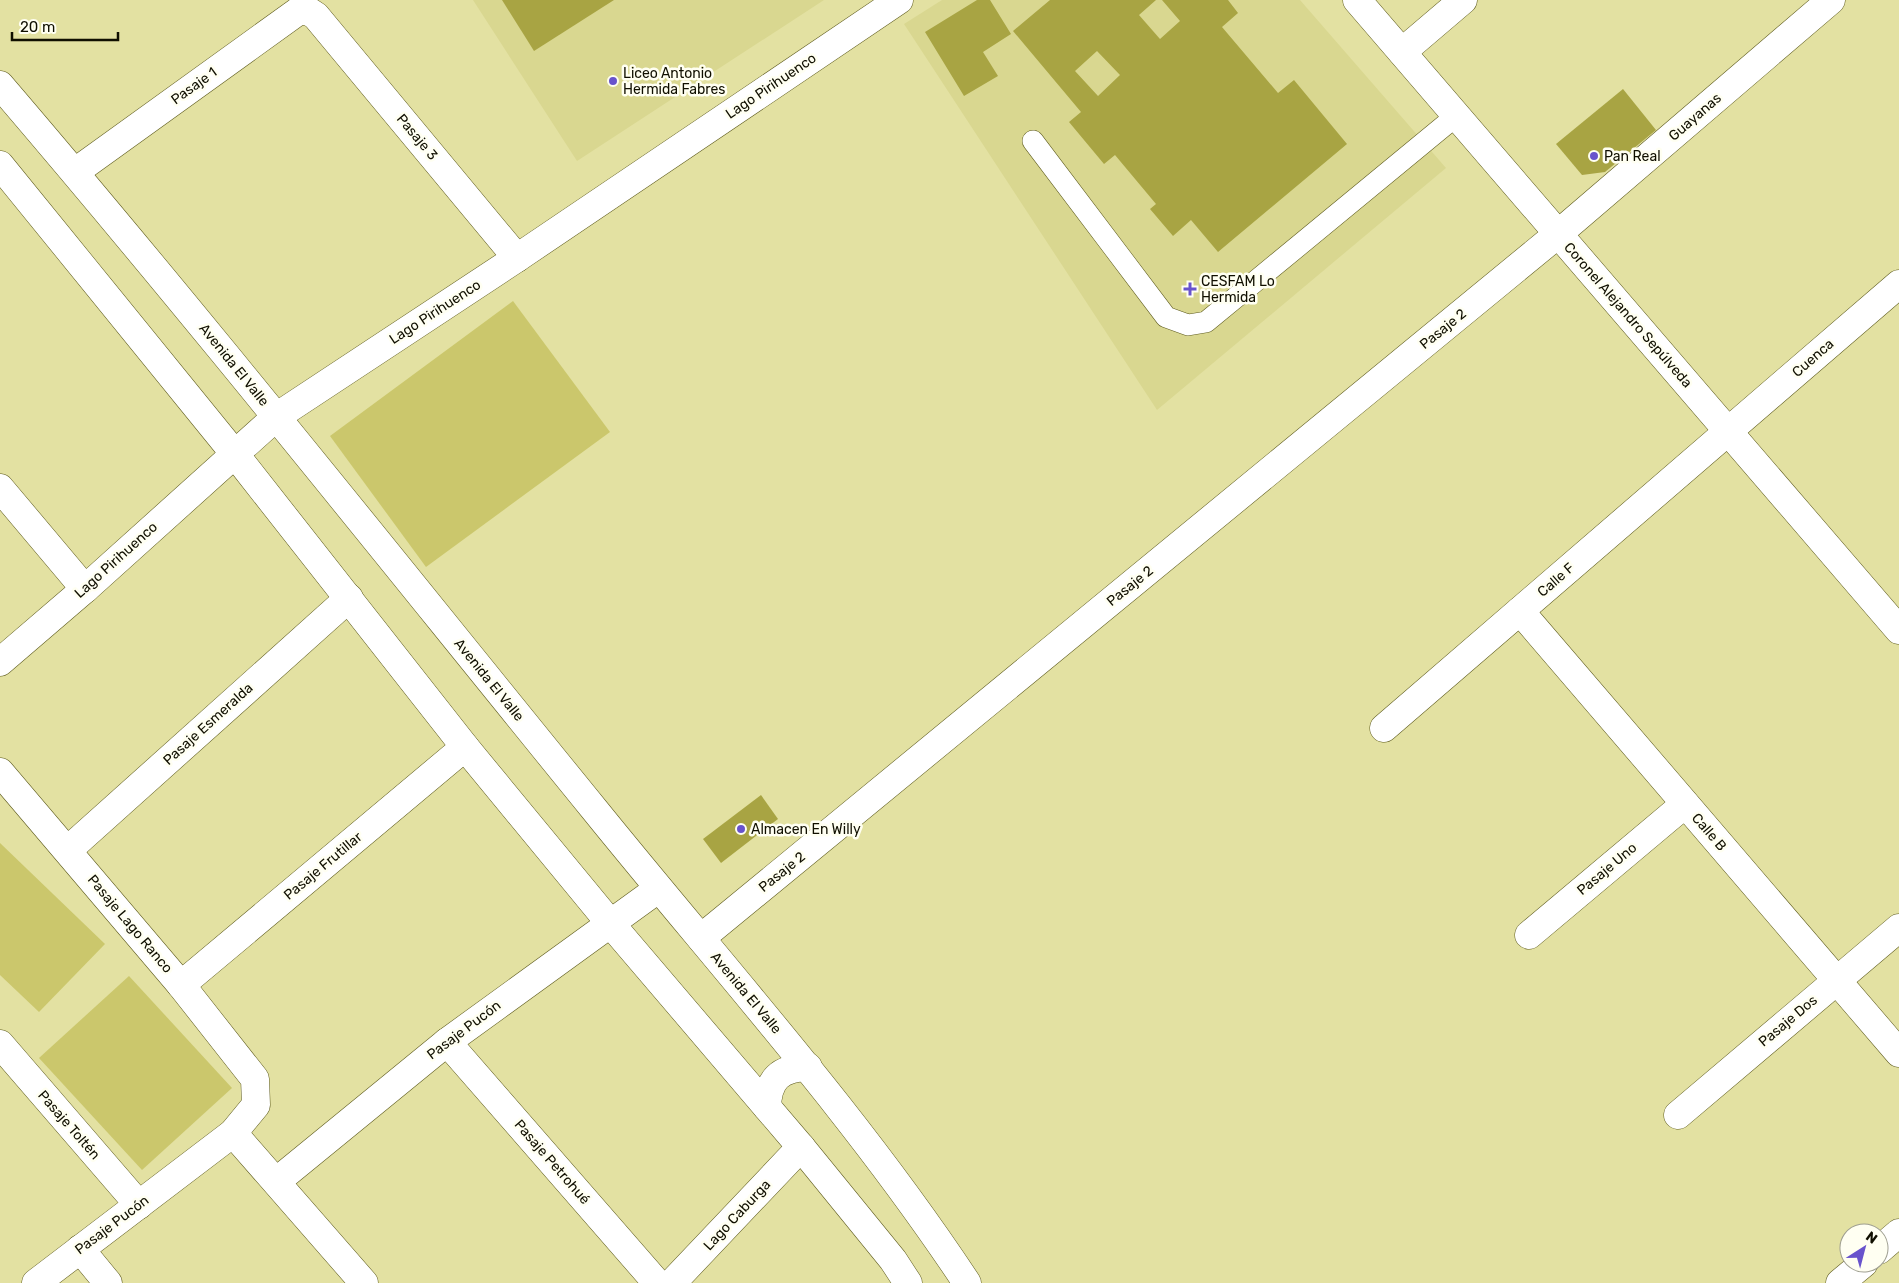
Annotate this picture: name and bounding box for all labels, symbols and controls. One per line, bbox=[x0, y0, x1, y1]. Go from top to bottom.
scale bar bbox=[12, 10, 119, 42]
text: 20 m bbox=[20, 18, 55, 36]
street label: Lago Pirihuenco bbox=[722, 49, 820, 123]
street label: Pasaje 1 bbox=[168, 64, 220, 108]
place label: Liceo Antonio Hermida Fabres bbox=[623, 65, 725, 98]
marker: Liceo Antonio Hermida Fabres bbox=[607, 75, 619, 87]
street label: Guayanas bbox=[1665, 90, 1725, 144]
street label: Pasaje 3 bbox=[393, 111, 441, 163]
place label: Pan Real bbox=[1604, 148, 1661, 165]
marker: Pan Real bbox=[1588, 150, 1600, 162]
street label: Coronel Alejandro Sepúlveda bbox=[1560, 239, 1696, 391]
place label: CESFAM Lo Hermida bbox=[1201, 273, 1275, 306]
street label: Lago Pirihuenco bbox=[386, 276, 484, 348]
marker: CESFAM Lo Hermida bbox=[1183, 282, 1197, 296]
street label: Pasaje 2 bbox=[1416, 305, 1470, 353]
street label: Avenida El Valle bbox=[196, 320, 273, 410]
street label: Cuenca bbox=[1789, 335, 1837, 381]
street label: Lago Pirihuenco bbox=[71, 518, 161, 602]
street label: Calle F bbox=[1534, 559, 1578, 601]
street label: Pasaje 2 bbox=[1103, 562, 1157, 610]
street label: Avenida El Valle bbox=[451, 635, 528, 725]
street label: Pasaje Esmeralda bbox=[160, 679, 256, 769]
street label: Calle B bbox=[1688, 810, 1730, 854]
place label: Almacen En Willy bbox=[751, 821, 861, 838]
marker: Almacen En Willy bbox=[735, 823, 747, 835]
street label: Pasaje Frutillar bbox=[280, 828, 366, 904]
street label: Pasaje Uno bbox=[1574, 839, 1640, 899]
street label: Pasaje 2 bbox=[755, 848, 809, 896]
street label: Pasaje Lago Ranco bbox=[84, 871, 176, 977]
street label: Avenida El Valle bbox=[707, 949, 785, 1037]
street label: Pasaje Dos bbox=[1755, 992, 1821, 1050]
street label: Pasaje Pucón bbox=[424, 997, 504, 1063]
street label: Pasaje Toltén bbox=[34, 1087, 104, 1163]
street label: Pasaje Petrohué bbox=[511, 1116, 593, 1208]
street label: Lago Caburga bbox=[700, 1176, 774, 1254]
street label: Pasaje Pucón bbox=[72, 1192, 152, 1258]
north arrow bbox=[1839, 1223, 1889, 1273]
text: N bbox=[1862, 1228, 1880, 1248]

